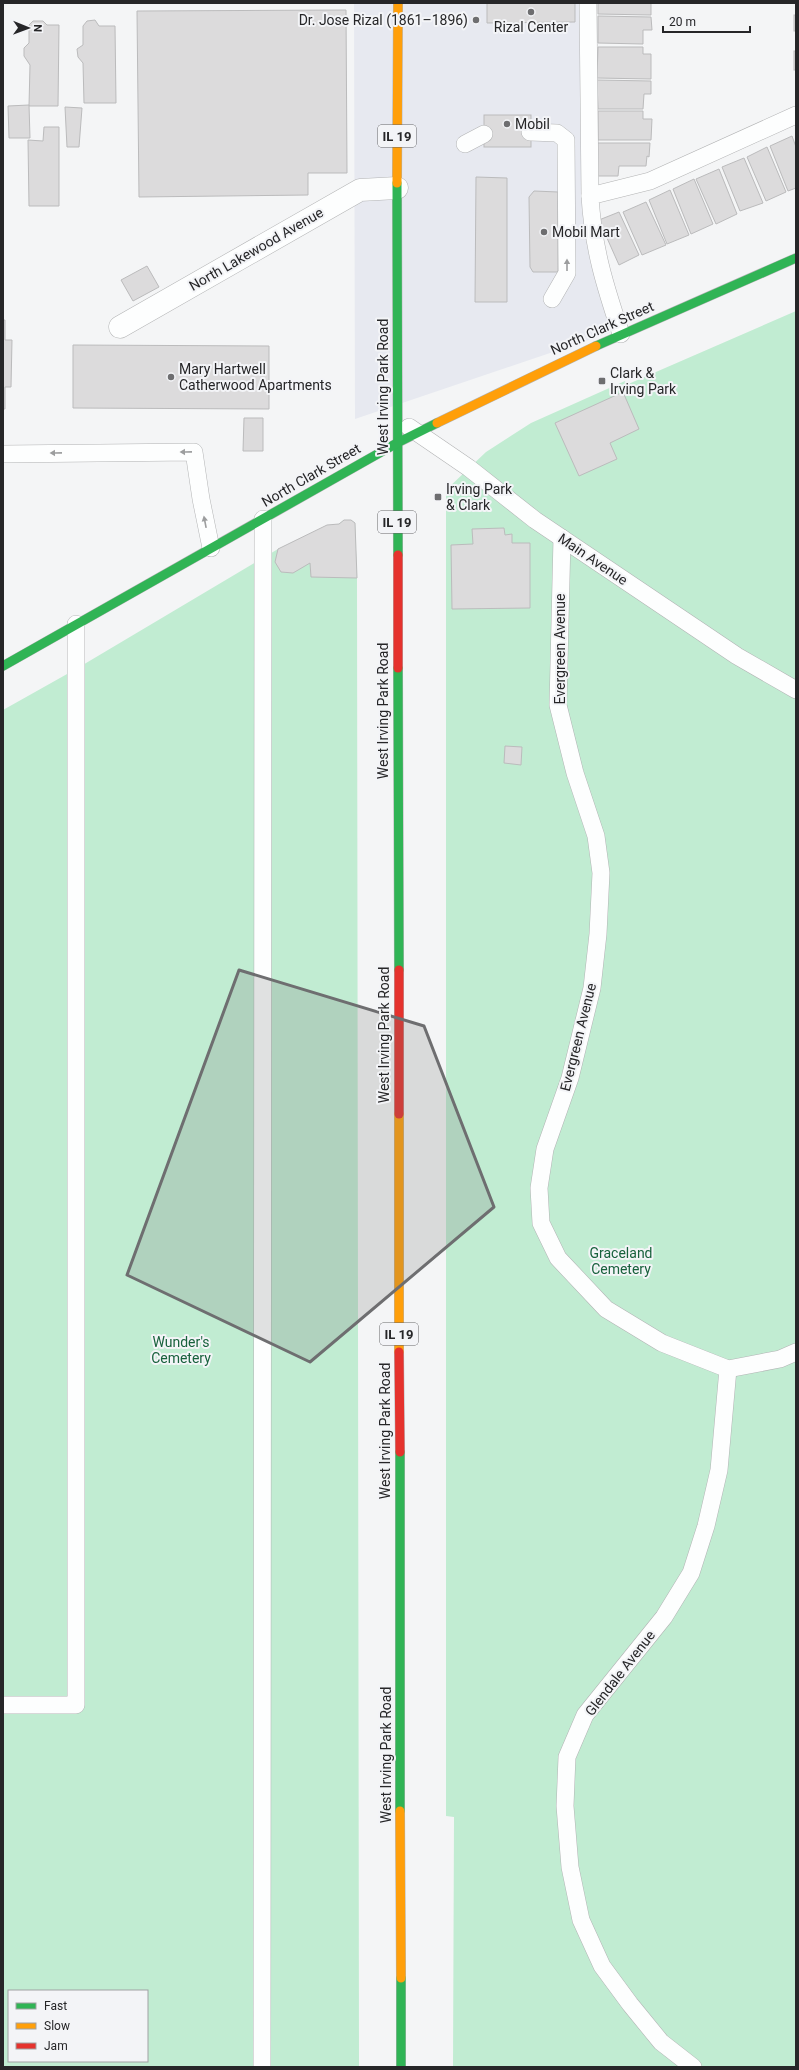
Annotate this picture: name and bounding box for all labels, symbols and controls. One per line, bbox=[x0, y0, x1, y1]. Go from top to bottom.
marker: Rizal Center bbox=[526, 7, 536, 17]
north arrow bbox=[8, 8, 48, 48]
scale bar bbox=[663, 8, 750, 34]
place label: Dr. Jose Rizal (1861–1896) bbox=[299, 12, 468, 29]
marker: Dr. Jose Rizal (1861–1896) bbox=[471, 15, 481, 25]
text: 20 m bbox=[669, 15, 696, 29]
place label: Rizal Center bbox=[494, 19, 568, 35]
text: N bbox=[31, 24, 44, 32]
place label: Mobil bbox=[515, 116, 550, 132]
marker: Mobil bbox=[502, 119, 512, 129]
road number: IL 19 bbox=[378, 125, 416, 147]
street label: North Lakewood Avenue bbox=[186, 204, 326, 294]
place label: Mobil Mart bbox=[552, 224, 620, 240]
marker: Mobil Mart bbox=[539, 227, 549, 237]
one-way arrow bbox=[564, 258, 570, 271]
street label: North Clark Street bbox=[548, 298, 656, 358]
street label: West Irving Park Road bbox=[375, 319, 391, 455]
place label: Mary Hartwell Catherwood Apartments bbox=[179, 361, 332, 393]
place label: Clark & Irving Park bbox=[610, 365, 677, 397]
marker: Mary Hartwell Catherwood Apartments bbox=[166, 372, 176, 382]
marker: Clark & Irving Park bbox=[597, 376, 607, 386]
street label: North Clark Street bbox=[259, 440, 364, 510]
one-way arrow bbox=[179, 449, 192, 455]
one-way arrow bbox=[49, 450, 62, 456]
place label: Irving Park & Clark bbox=[446, 481, 513, 513]
marker: Irving Park & Clark bbox=[433, 492, 443, 502]
road number: IL 19 bbox=[378, 511, 416, 533]
one-way arrow bbox=[202, 516, 208, 528]
street label: Main Avenue bbox=[555, 530, 631, 588]
street label: Evergreen Avenue bbox=[552, 594, 568, 704]
street label: West Irving Park Road bbox=[375, 643, 391, 779]
street label: West Irving Park Road bbox=[376, 967, 392, 1103]
street label: Evergreen Avenue bbox=[557, 981, 599, 1093]
park label: Graceland Cemetery bbox=[589, 1245, 653, 1277]
road number: IL 19 bbox=[380, 1323, 418, 1345]
park label: Wunder's Cemetery bbox=[151, 1334, 211, 1366]
street label: West Irving Park Road bbox=[377, 1363, 393, 1499]
street label: Glendale Avenue bbox=[582, 1627, 658, 1719]
street label: West Irving Park Road bbox=[378, 1687, 394, 1823]
legend bbox=[8, 1990, 148, 2062]
text: Fast bbox=[44, 1999, 67, 2013]
text: Slow bbox=[44, 2019, 70, 2033]
text: Jam bbox=[44, 2039, 68, 2053]

